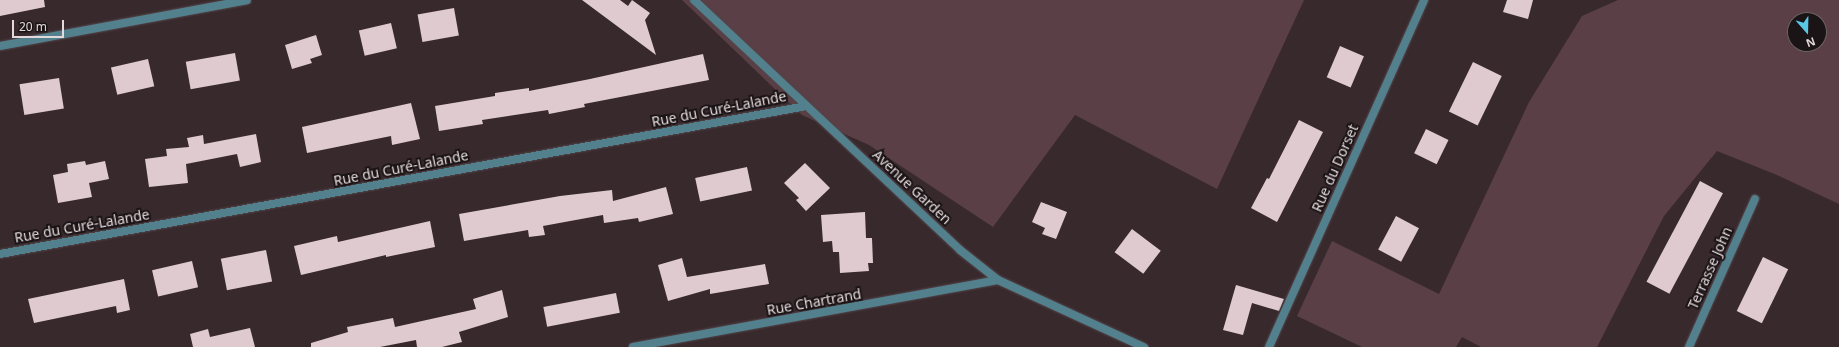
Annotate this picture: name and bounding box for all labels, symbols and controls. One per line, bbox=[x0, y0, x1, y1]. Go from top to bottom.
scale bar bbox=[14, 12, 66, 38]
north arrow bbox=[1787, 12, 1827, 52]
text: 20 m bbox=[19, 18, 47, 35]
text: N bbox=[1804, 34, 1818, 51]
street label: Rue du Curé-Lalande bbox=[650, 88, 788, 130]
street label: Rue du Dorset bbox=[1308, 122, 1362, 214]
street label: Avenue Garden bbox=[869, 146, 955, 228]
street label: Rue du Curé-Lalande bbox=[332, 147, 470, 189]
street label: Rue du Curé-Lalande bbox=[13, 206, 151, 246]
street label: Terrasse John bbox=[1684, 224, 1736, 312]
street label: Rue Chartrand bbox=[765, 285, 863, 319]

